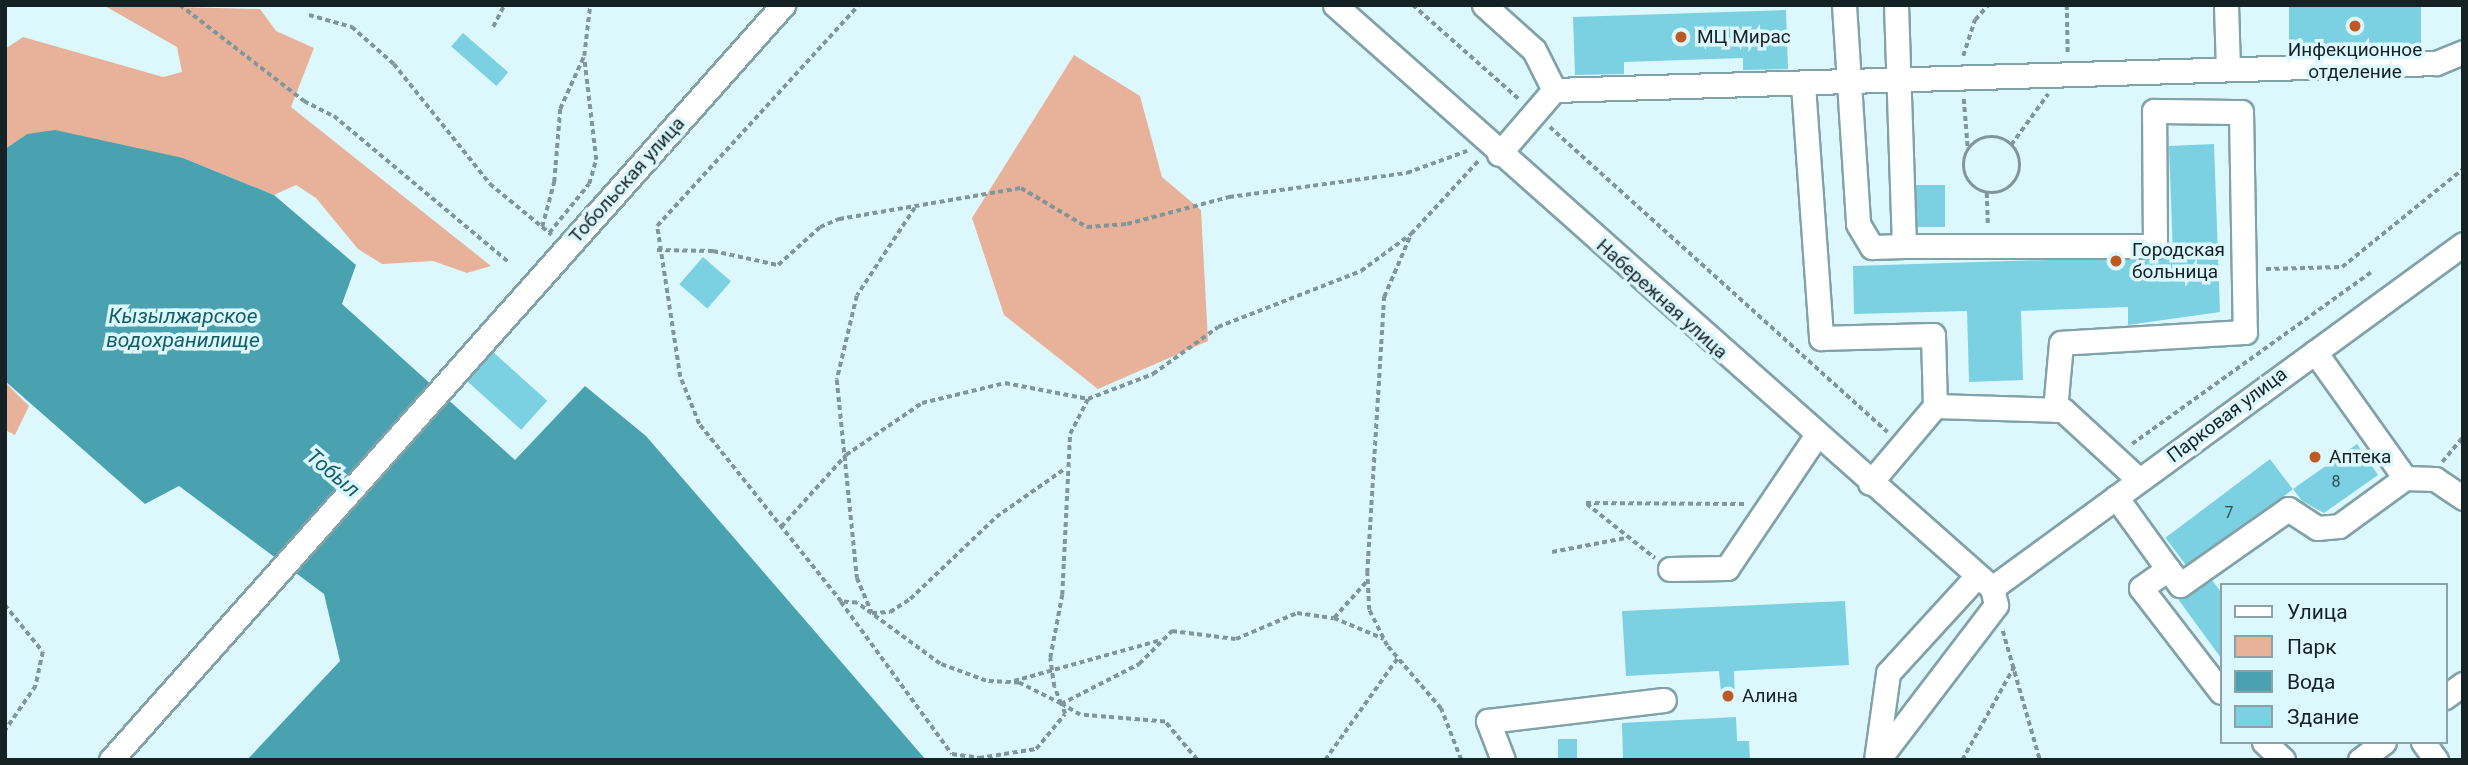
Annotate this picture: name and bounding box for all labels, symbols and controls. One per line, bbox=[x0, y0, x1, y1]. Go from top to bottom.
marker: Инфекционное отделение bbox=[2345, 16, 2365, 36]
place label: МЦ Мирас bbox=[1697, 26, 1791, 48]
marker: МЦ Мирас bbox=[1671, 27, 1691, 47]
place label: Инфекционное отделение bbox=[2288, 39, 2422, 83]
street label: Тобольская улица bbox=[564, 112, 690, 248]
street label: Набережная улица bbox=[1592, 234, 1732, 364]
place label: Городская больница bbox=[2132, 239, 2225, 283]
marker: Городская больница bbox=[2106, 251, 2126, 271]
water label: Кызылжарское водохранилище bbox=[106, 303, 260, 353]
street label: Парковая улица bbox=[2163, 363, 2291, 467]
water label: Тобыл bbox=[301, 444, 365, 502]
place label: Аптека bbox=[2329, 446, 2391, 468]
marker: Аптека bbox=[2307, 449, 2323, 465]
house number: 8 bbox=[2332, 472, 2340, 492]
house number: 7 bbox=[2225, 503, 2233, 523]
legend bbox=[2220, 583, 2447, 744]
text: Улица bbox=[2287, 600, 2348, 624]
text: Парк bbox=[2287, 635, 2337, 659]
text: Вода bbox=[2287, 670, 2335, 694]
place label: Алина bbox=[1742, 685, 1798, 707]
marker: Алина bbox=[1720, 688, 1736, 704]
text: Здание bbox=[2287, 705, 2359, 729]

